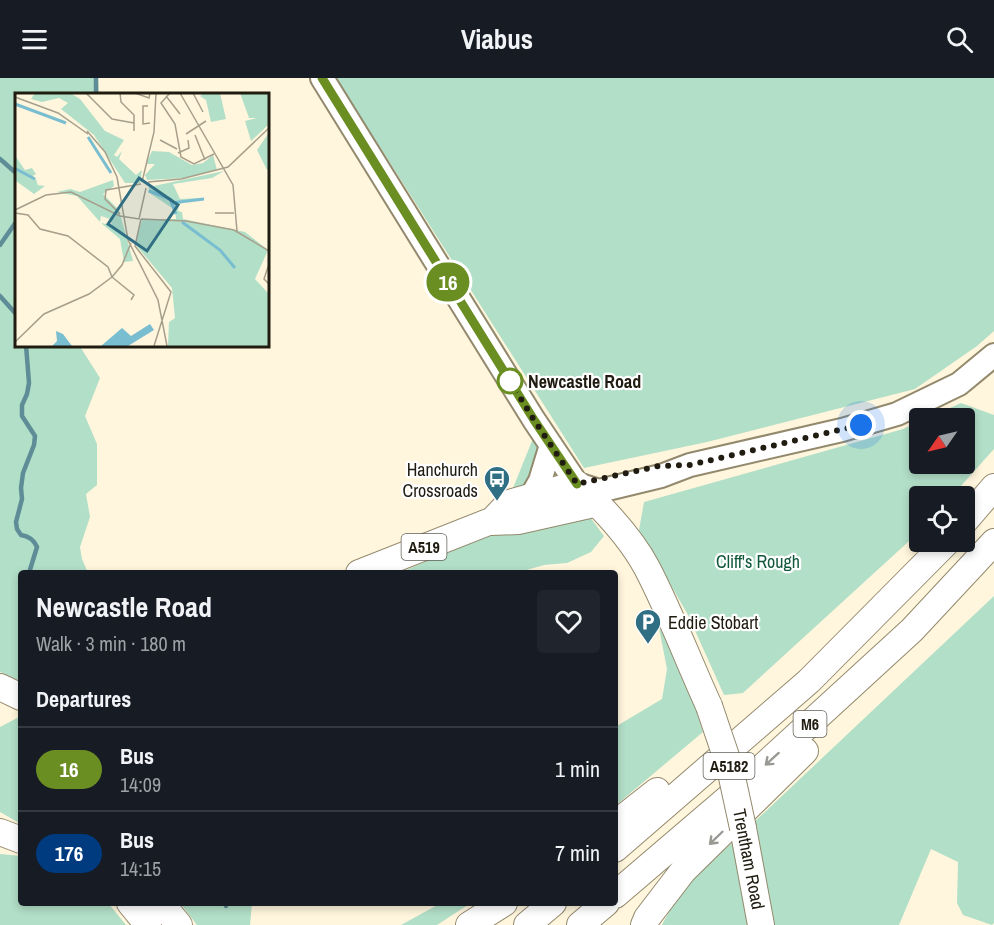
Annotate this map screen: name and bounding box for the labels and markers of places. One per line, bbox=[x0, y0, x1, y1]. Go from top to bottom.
marker: Newcastle Road bbox=[497, 368, 523, 394]
place label: Newcastle Road bbox=[528, 369, 641, 394]
place label: Hanchurch Crossroads bbox=[403, 457, 478, 503]
bus stop icon: Hanchurch Crossroads bbox=[482, 464, 512, 502]
parking icon: Eddie Stobart bbox=[633, 607, 663, 645]
place label: Eddie Stobart bbox=[668, 610, 758, 635]

